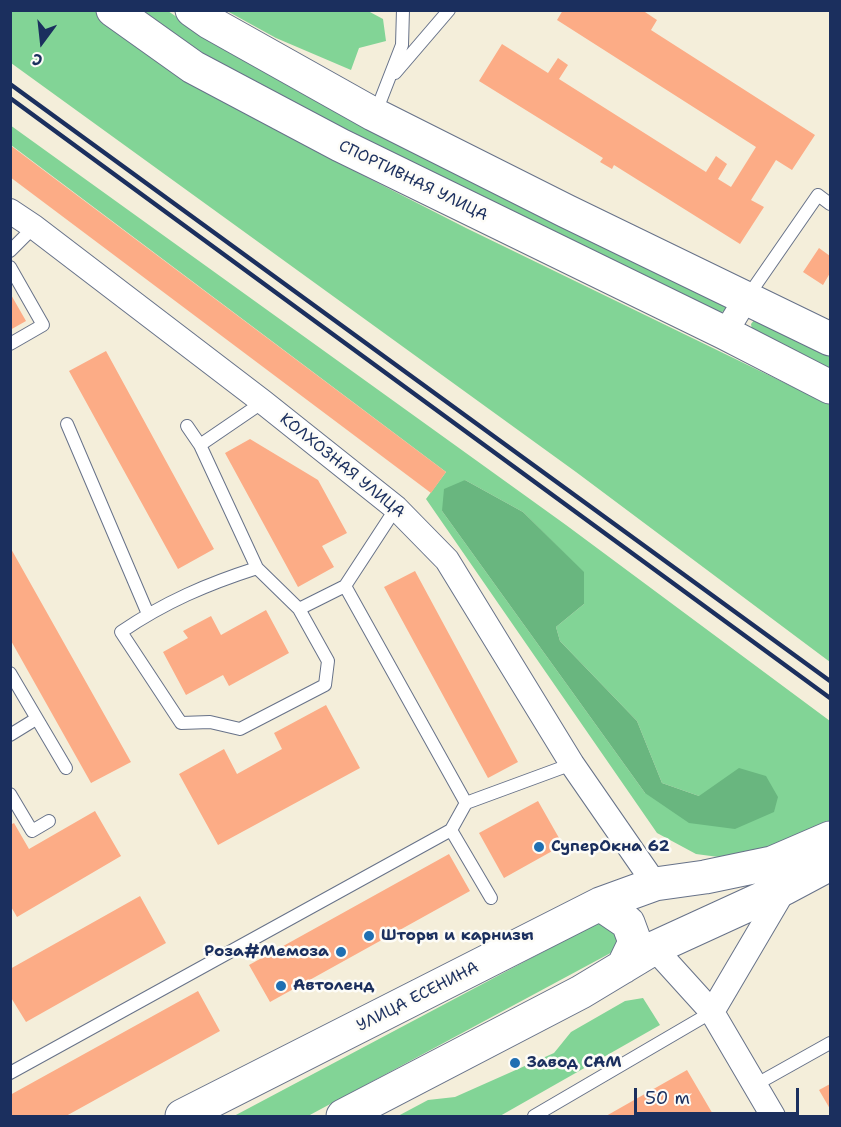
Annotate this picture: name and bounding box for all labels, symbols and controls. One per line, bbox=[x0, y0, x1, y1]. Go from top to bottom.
north arrow bbox=[12, 12, 72, 72]
text: С bbox=[30, 48, 45, 71]
street label: СПОРТИВНАЯ УЛИЦА bbox=[335, 137, 491, 225]
street label: КОЛХОЗНАЯ УЛИЦА bbox=[276, 410, 408, 522]
place label: СуперОкна 62 bbox=[551, 837, 670, 857]
marker: СуперОкна 62 bbox=[532, 840, 546, 854]
place label: Шторы и карнизы bbox=[381, 926, 534, 946]
marker: Шторы и карнизы bbox=[362, 929, 376, 943]
place label: Роза#Мемоза bbox=[204, 942, 329, 962]
marker: Роза#Мемоза bbox=[334, 945, 348, 959]
street label: УЛИЦА ЕСЕНИНА bbox=[354, 958, 482, 1036]
place label: Автоленд bbox=[293, 976, 374, 996]
marker: Автоленд bbox=[274, 979, 288, 993]
place label: Завод САМ bbox=[527, 1053, 622, 1073]
marker: Завод САМ bbox=[508, 1056, 522, 1070]
scale bar bbox=[637, 1076, 802, 1114]
text: 50 m bbox=[645, 1086, 690, 1110]

